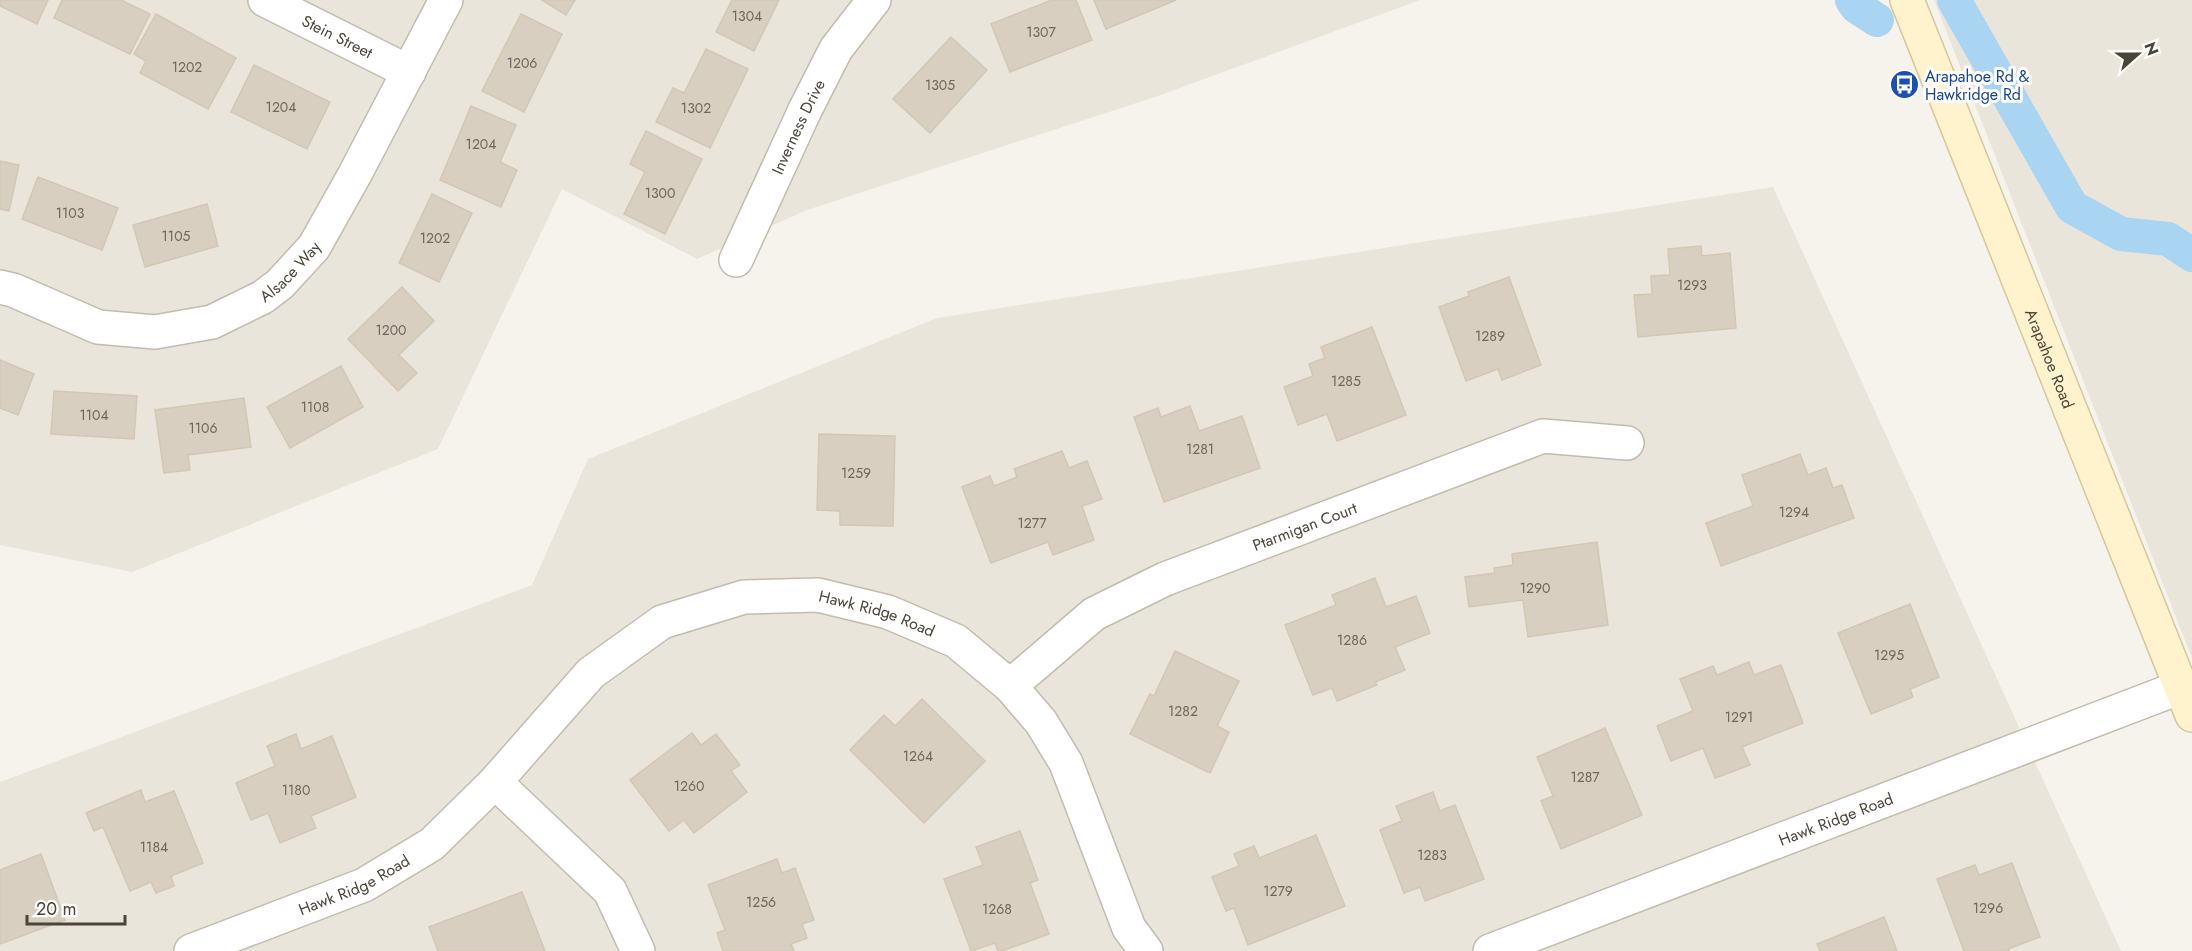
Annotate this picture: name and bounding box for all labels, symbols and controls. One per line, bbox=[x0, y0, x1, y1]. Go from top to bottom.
house number: 1304 bbox=[732, 6, 762, 26]
street label: Stein Street bbox=[298, 9, 377, 64]
house number: 1307 bbox=[1026, 22, 1056, 42]
north arrow bbox=[2108, 24, 2168, 84]
text: N bbox=[2139, 39, 2165, 59]
house number: 1206 bbox=[507, 53, 537, 73]
house number: 1202 bbox=[172, 57, 202, 77]
place label: Arapahoe Rd & Hawkridge Rd bbox=[1925, 65, 2030, 106]
bus stop icon: Arapahoe Rd & Hawkridge Rd bbox=[1888, 69, 1920, 101]
street label: Inverness Drive bbox=[766, 75, 831, 178]
house number: 1305 bbox=[925, 75, 955, 95]
house number: 1204 bbox=[266, 97, 296, 117]
house number: 1302 bbox=[681, 98, 711, 118]
house number: 1204 bbox=[466, 134, 496, 154]
house number: 1300 bbox=[645, 183, 675, 203]
house number: 1103 bbox=[56, 203, 85, 223]
house number: 1105 bbox=[162, 226, 191, 246]
house number: 1202 bbox=[420, 228, 450, 248]
street label: Alsace Way bbox=[255, 237, 327, 308]
house number: 1293 bbox=[1677, 275, 1707, 295]
street label: Arapahoe Road bbox=[2019, 306, 2080, 412]
house number: 1200 bbox=[375, 320, 407, 340]
house number: 1289 bbox=[1475, 326, 1505, 346]
house number: 1285 bbox=[1331, 371, 1361, 391]
house number: 1108 bbox=[301, 397, 329, 417]
house number: 1104 bbox=[79, 405, 109, 425]
house number: 1106 bbox=[188, 418, 218, 438]
house number: 1281 bbox=[1186, 439, 1214, 459]
house number: 1259 bbox=[841, 463, 871, 483]
street label: Ptarmigan Court bbox=[1249, 496, 1360, 557]
house number: 1294 bbox=[1779, 502, 1809, 522]
house number: 1277 bbox=[1018, 513, 1047, 533]
house number: 1290 bbox=[1520, 578, 1550, 598]
street label: Hawk Ridge Road bbox=[816, 585, 938, 643]
house number: 1286 bbox=[1337, 630, 1367, 650]
house number: 1295 bbox=[1874, 645, 1904, 665]
house number: 1282 bbox=[1168, 701, 1198, 721]
house number: 1291 bbox=[1725, 707, 1753, 727]
house number: 1264 bbox=[903, 746, 933, 766]
house number: 1287 bbox=[1570, 767, 1600, 787]
house number: 1260 bbox=[674, 776, 704, 796]
house number: 1180 bbox=[282, 780, 310, 800]
street label: Hawk Ridge Road bbox=[1775, 787, 1896, 852]
house number: 1184 bbox=[140, 837, 168, 857]
house number: 1283 bbox=[1417, 845, 1447, 865]
street label: Hawk Ridge Road bbox=[295, 849, 414, 921]
house number: 1279 bbox=[1263, 881, 1293, 901]
scale bar bbox=[27, 888, 124, 926]
house number: 1256 bbox=[746, 892, 776, 912]
text: 20 m bbox=[36, 896, 76, 922]
house number: 1296 bbox=[1973, 898, 2003, 918]
house number: 1268 bbox=[982, 899, 1012, 919]

